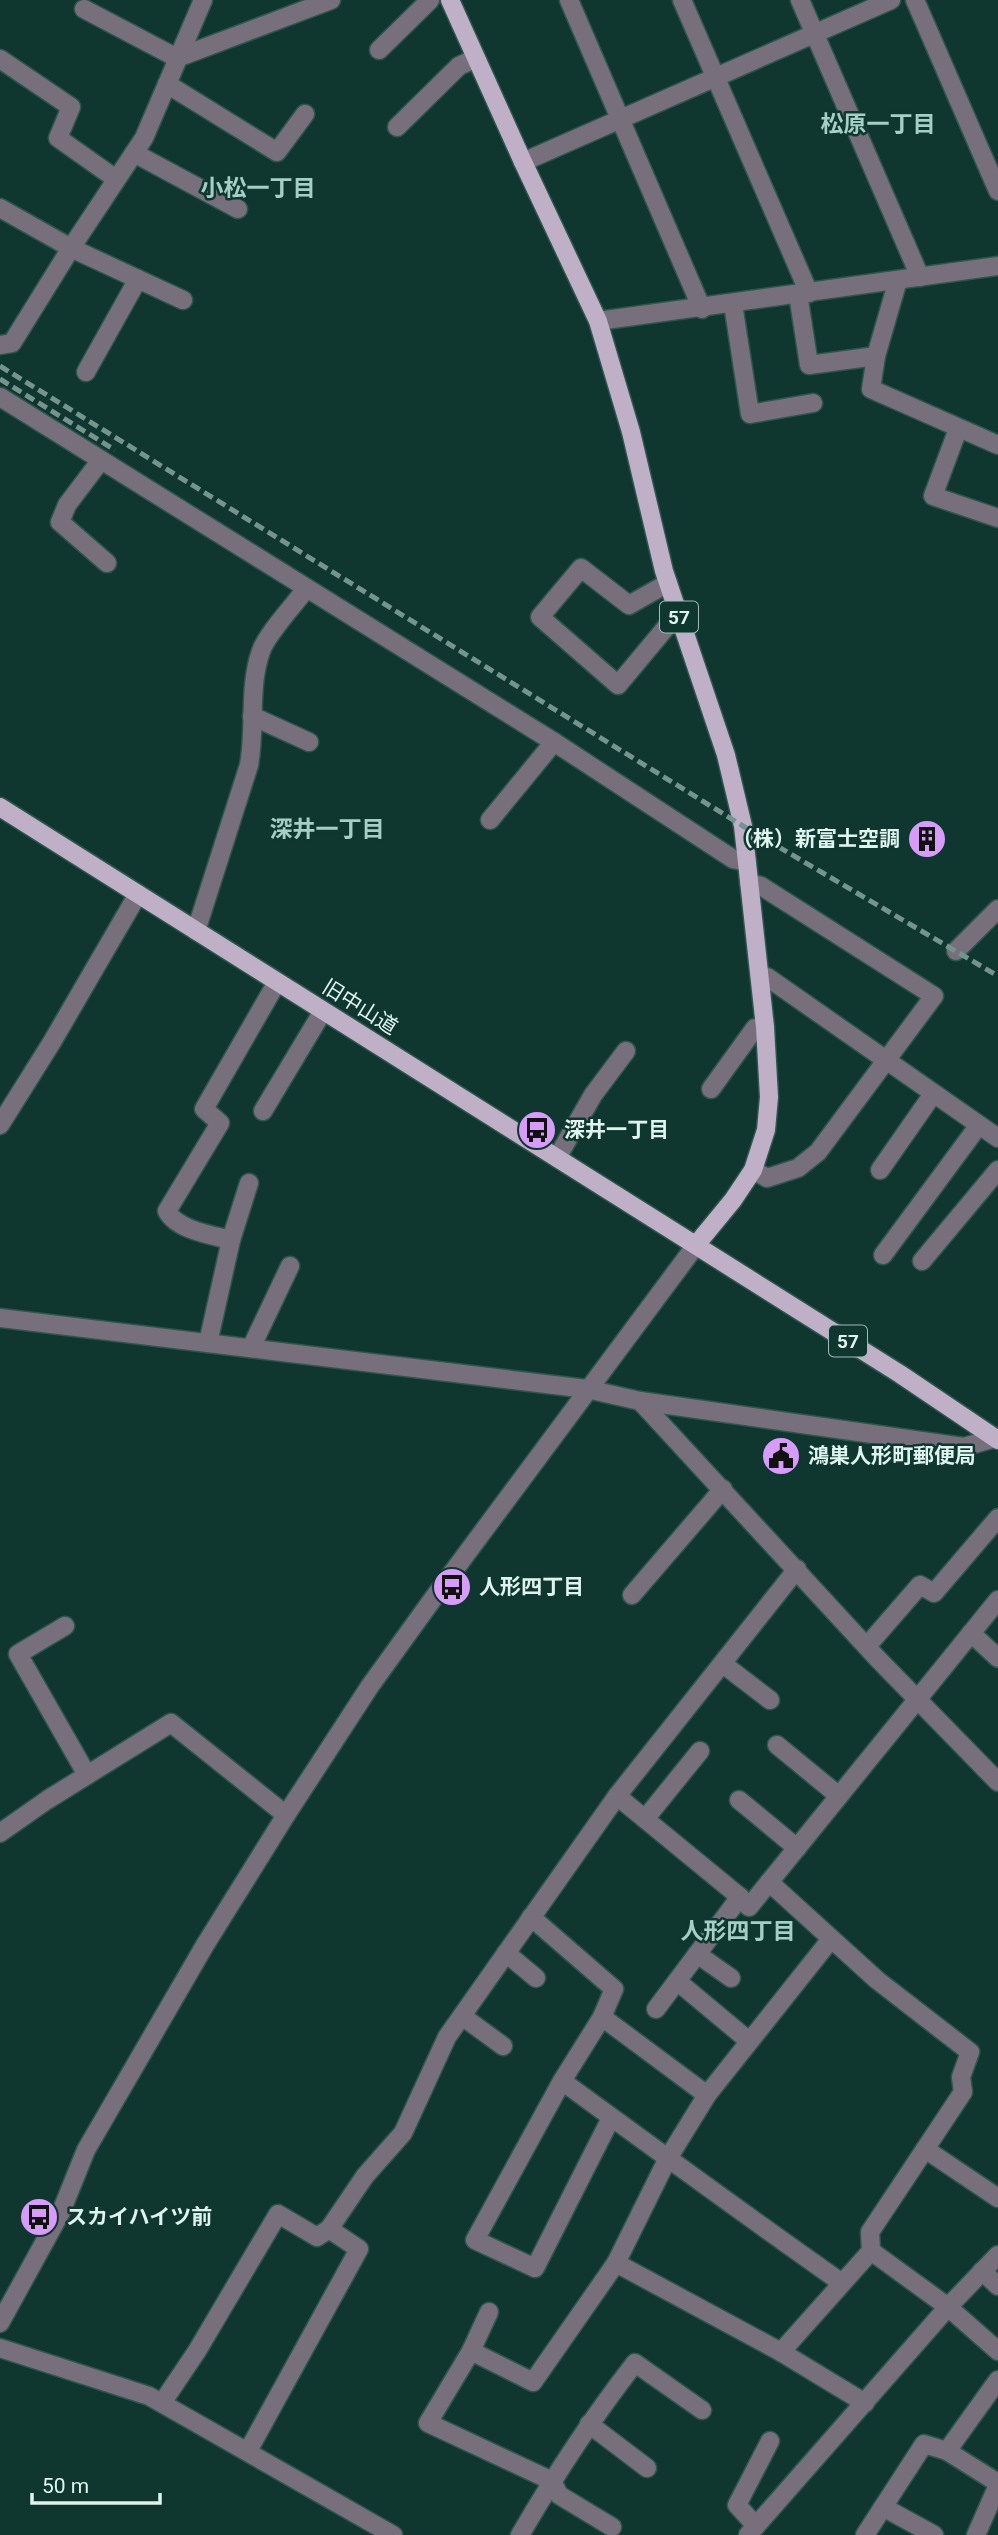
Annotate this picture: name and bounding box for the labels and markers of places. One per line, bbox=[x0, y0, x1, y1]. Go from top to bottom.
building icon: （株）新富士空調 bbox=[906, 818, 948, 860]
place label: （株）新富士空調 bbox=[732, 827, 900, 851]
bus stop icon: 深井一丁目 bbox=[516, 1109, 558, 1151]
place label: 深井一丁目 bbox=[564, 1118, 669, 1142]
public building icon: 鴻巣人形町郵便局 bbox=[760, 1435, 802, 1477]
place label: 鴻巣人形町郵便局 bbox=[808, 1444, 976, 1468]
bus stop icon: 人形四丁目 bbox=[431, 1566, 473, 1608]
place label: 人形四丁目 bbox=[479, 1575, 584, 1599]
bus stop icon: スカイハイツ前 bbox=[18, 2196, 60, 2238]
place label: スカイハイツ前 bbox=[66, 2205, 212, 2229]

